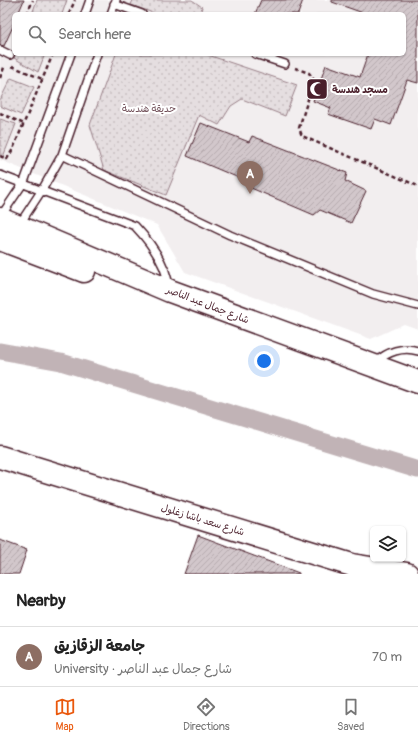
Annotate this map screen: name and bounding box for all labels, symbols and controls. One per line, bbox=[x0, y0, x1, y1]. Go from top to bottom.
search box bbox=[12, 12, 406, 56]
icon: search bbox=[26, 23, 48, 45]
text: Search here bbox=[58, 25, 131, 44]
mosque icon: مسجد هندسة bbox=[304, 76, 330, 102]
place label: مسجد هندسة bbox=[332, 84, 388, 96]
park label: حديقة هندسة bbox=[122, 103, 176, 115]
pin: A bbox=[237, 161, 263, 194]
street label: شارع جمال عبد الناصر bbox=[163, 283, 251, 327]
your location bbox=[254, 351, 274, 371]
street label: شارع سعد باشا زغلول bbox=[159, 502, 246, 539]
map controls bbox=[370, 526, 406, 562]
button: layers bbox=[370, 526, 406, 562]
text: Nearby bbox=[16, 590, 65, 611]
text: جامعة الزقازيق bbox=[54, 637, 145, 656]
text: A bbox=[25, 649, 33, 665]
text: 70 m bbox=[372, 649, 402, 665]
text: University · شارع جمال عبد الناصر bbox=[54, 661, 232, 677]
tab: Map bbox=[54, 696, 76, 733]
tab: Directions bbox=[183, 696, 230, 733]
tab: Saved bbox=[337, 696, 364, 733]

